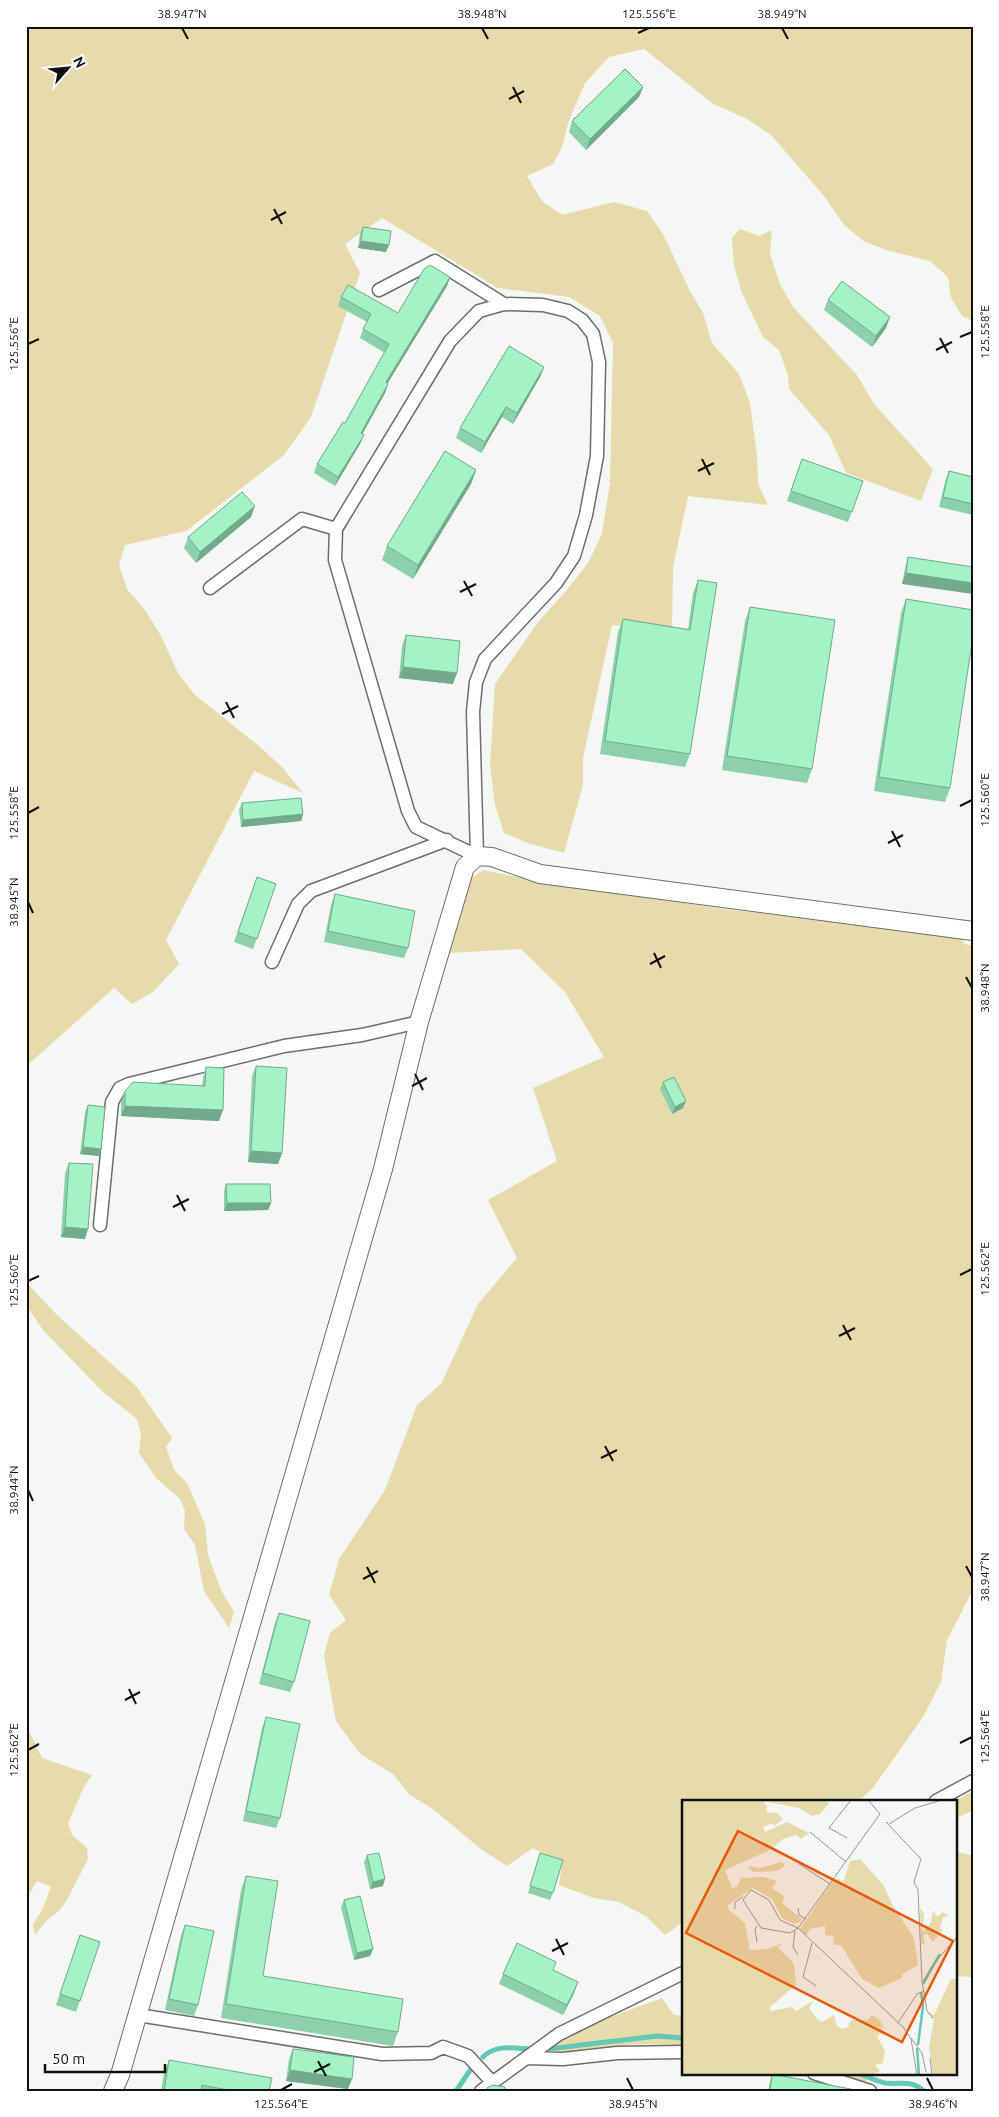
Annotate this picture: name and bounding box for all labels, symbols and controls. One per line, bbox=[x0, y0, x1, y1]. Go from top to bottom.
text: 38.947°N bbox=[157, 7, 207, 20]
text: 38.948°N bbox=[457, 7, 507, 20]
text: 125.556°E bbox=[622, 7, 676, 20]
text: 38.949°N bbox=[757, 7, 807, 20]
north arrow bbox=[42, 42, 92, 92]
text: N bbox=[70, 54, 89, 70]
text: 125.558°E bbox=[978, 305, 991, 359]
text: 125.556°E bbox=[7, 317, 20, 371]
text: 125.560°E bbox=[978, 773, 991, 827]
text: 125.558°E bbox=[7, 786, 20, 840]
text: 38.945°N bbox=[7, 877, 20, 927]
text: 38.948°N bbox=[978, 963, 991, 1013]
text: 125.562°E bbox=[978, 1242, 991, 1296]
text: 125.560°E bbox=[7, 1254, 20, 1308]
text: 38.944°N bbox=[7, 1465, 20, 1515]
text: 38.947°N bbox=[978, 1552, 991, 1602]
text: 125.564°E bbox=[978, 1710, 991, 1764]
text: 125.562°E bbox=[7, 1723, 20, 1777]
inset map bbox=[682, 1800, 956, 2074]
scale bar bbox=[45, 2042, 165, 2074]
text: 50 m bbox=[52, 2050, 85, 2067]
text: 125.564°E bbox=[254, 2097, 308, 2110]
text: 38.945°N bbox=[608, 2097, 658, 2110]
text: 38.946°N bbox=[908, 2097, 958, 2110]

